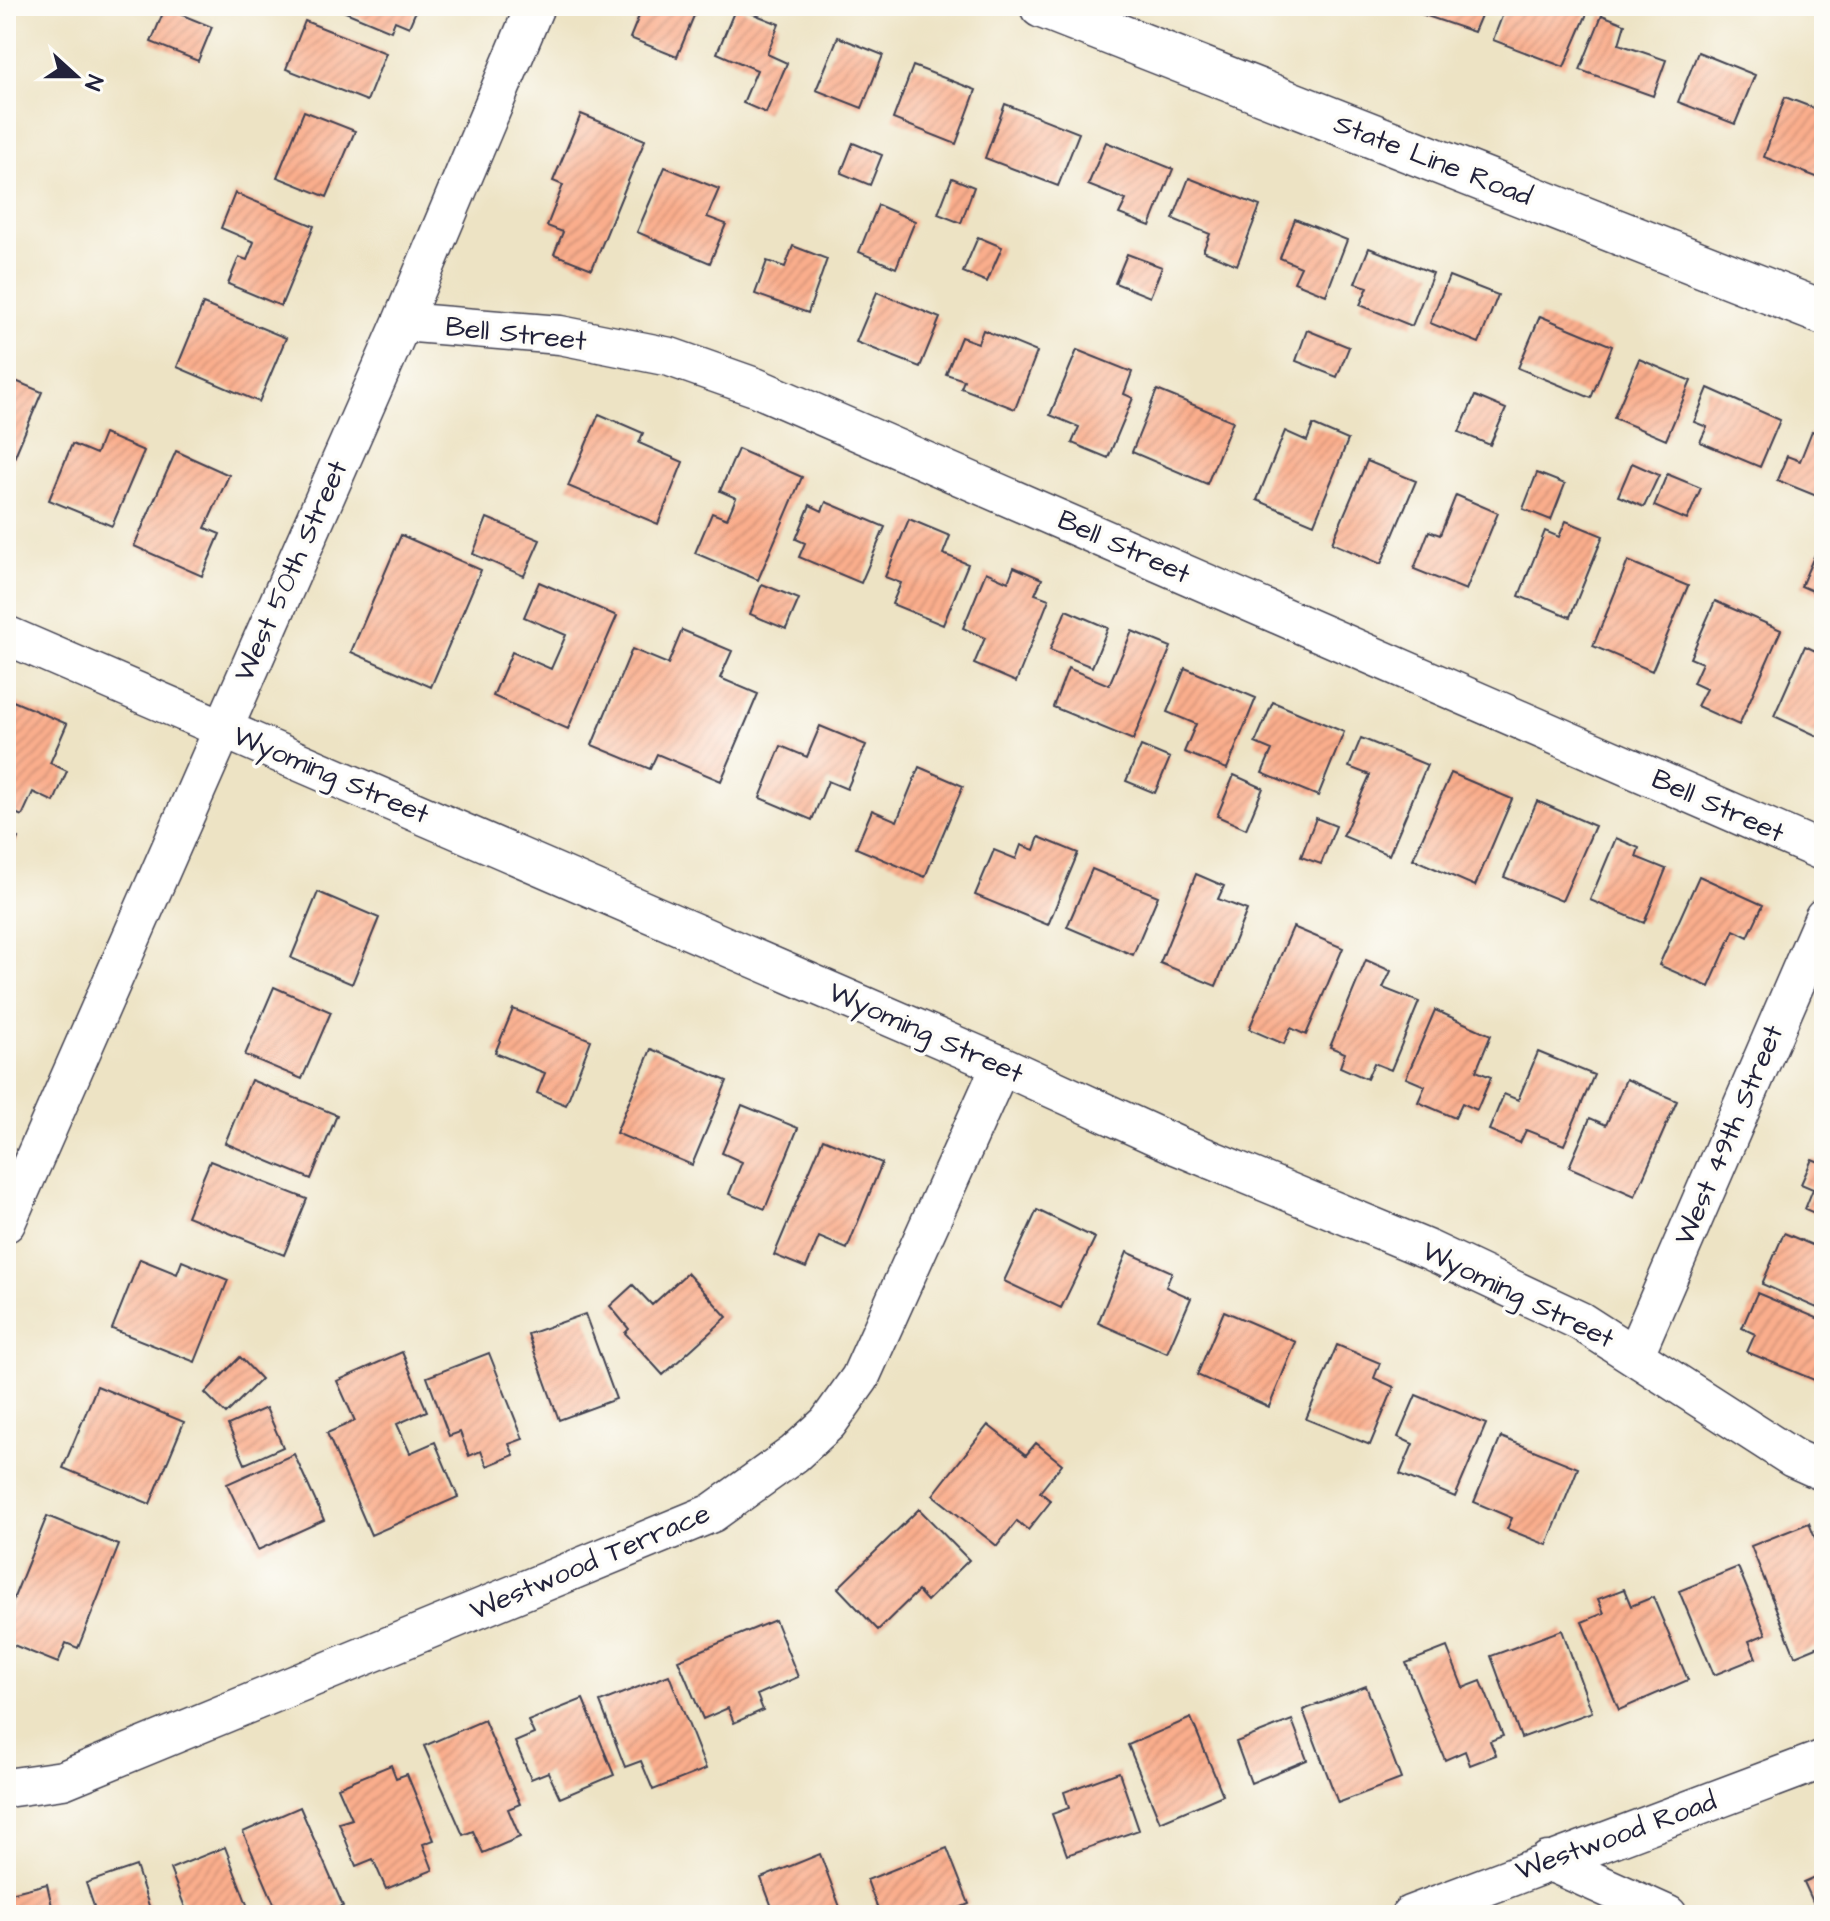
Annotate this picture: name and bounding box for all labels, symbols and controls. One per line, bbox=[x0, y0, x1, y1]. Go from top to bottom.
north arrow bbox=[36, 36, 116, 116]
text: N bbox=[76, 71, 110, 95]
street label: State Line Road bbox=[1328, 104, 1538, 216]
street label: Bell Street bbox=[444, 307, 589, 361]
street label: West 50th Street bbox=[225, 454, 358, 688]
street label: Bell Street bbox=[1051, 500, 1197, 594]
street label: Wyoming Street bbox=[226, 716, 436, 836]
street label: Bell Street bbox=[1645, 759, 1791, 853]
street label: Wyoming Street bbox=[822, 973, 1030, 1096]
street label: West 49th Street bbox=[1665, 1018, 1793, 1251]
street label: Wyoming Street bbox=[1414, 1232, 1621, 1361]
street label: Westwood Terrace bbox=[464, 1494, 716, 1630]
street label: Westwood Road bbox=[1510, 1782, 1722, 1890]

